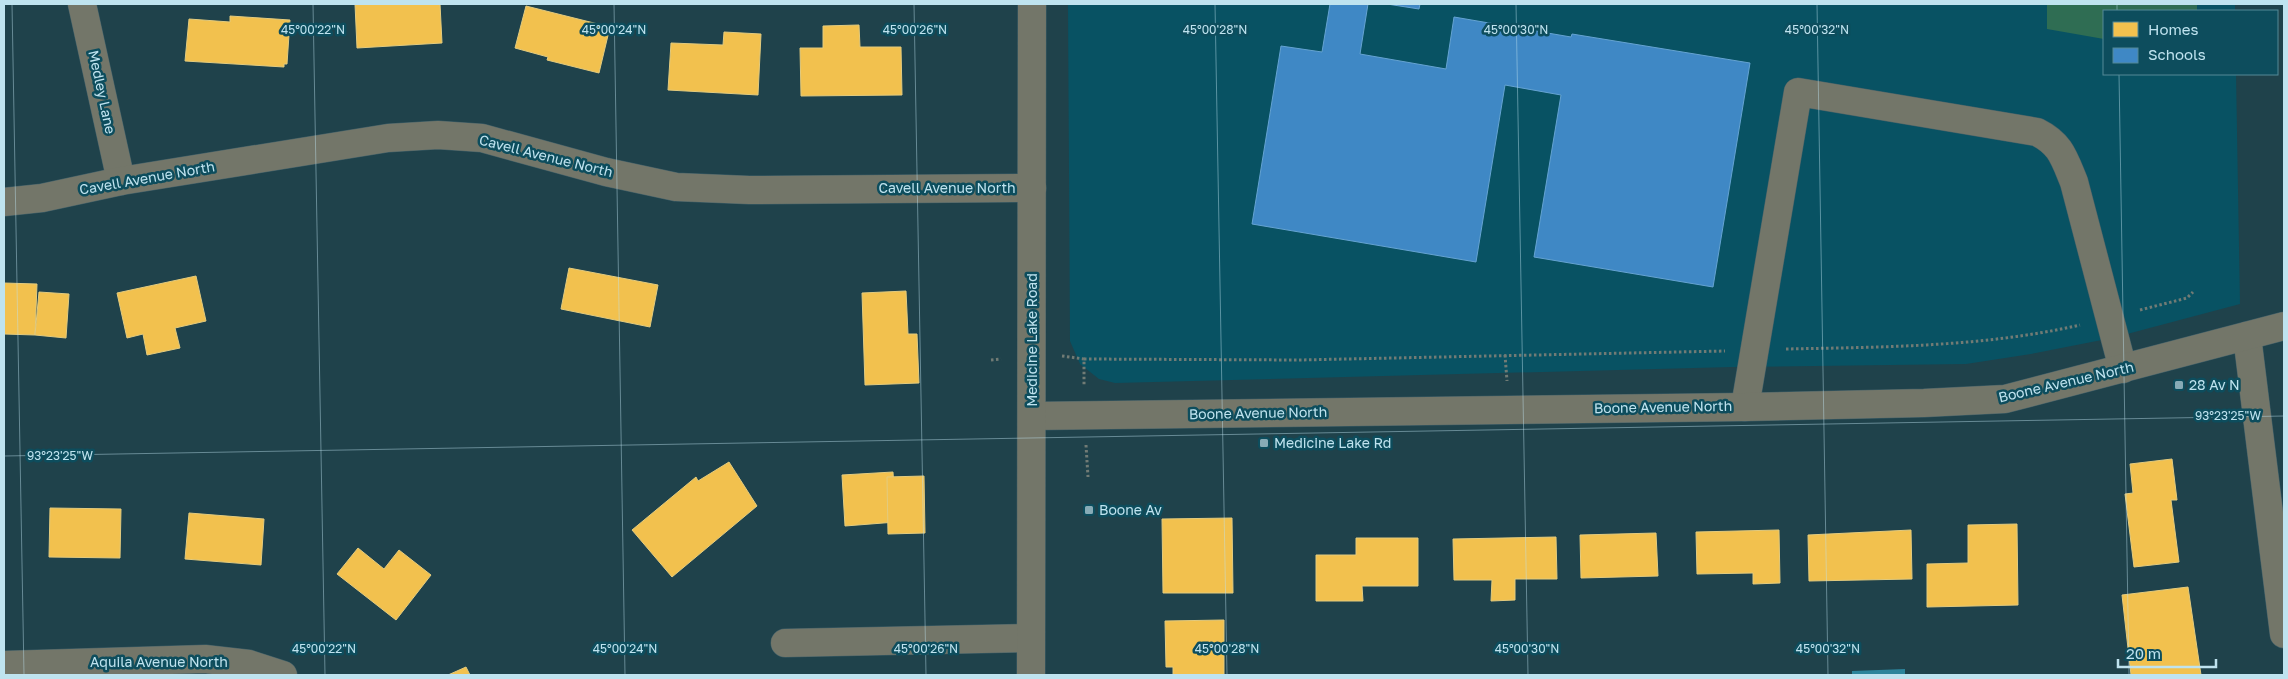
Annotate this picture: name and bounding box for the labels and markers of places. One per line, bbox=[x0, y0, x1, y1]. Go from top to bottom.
place label: 28 Av N bbox=[2189, 376, 2240, 393]
marker: 28 Av N bbox=[2173, 379, 2185, 391]
place label: Medicine Lake Rd bbox=[1274, 434, 1391, 451]
marker: Medicine Lake Rd bbox=[1258, 437, 1270, 449]
place label: Boone Av bbox=[1099, 501, 1162, 518]
marker: Boone Av bbox=[1083, 504, 1095, 516]

